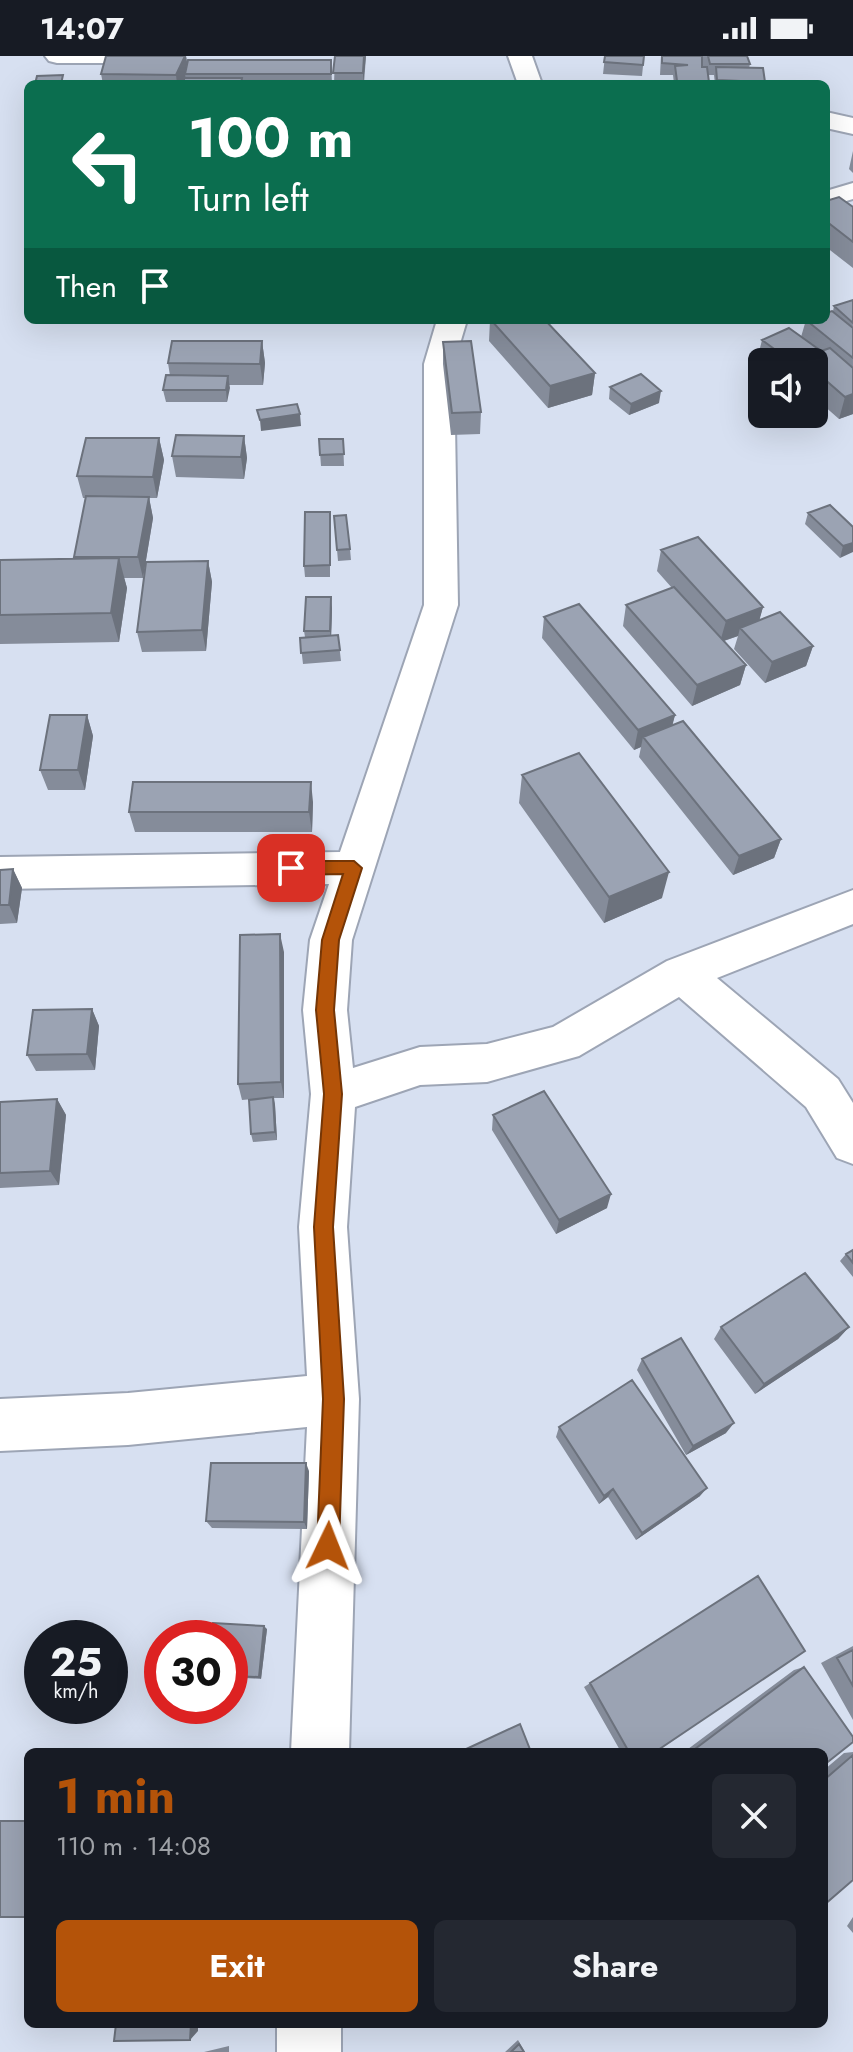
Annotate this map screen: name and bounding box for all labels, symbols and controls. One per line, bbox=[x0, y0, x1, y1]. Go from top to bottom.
text: 14:07 bbox=[40, 7, 124, 50]
text: 100 m bbox=[188, 97, 353, 178]
icon: left bbox=[56, 112, 160, 216]
text: Turn left bbox=[188, 172, 309, 224]
icon: arrive bbox=[133, 264, 177, 308]
text: Then bbox=[56, 265, 117, 308]
map controls bbox=[748, 348, 828, 428]
button: sound bbox=[748, 348, 828, 428]
pin bbox=[257, 834, 325, 902]
icon: arrive bbox=[269, 846, 313, 890]
position arrow bbox=[286, 1504, 370, 1588]
speed limit sign: 30 bbox=[144, 1620, 248, 1724]
text: 25 bbox=[50, 1633, 102, 1691]
text: km/h bbox=[53, 1677, 99, 1706]
text: 1 min bbox=[56, 1762, 175, 1831]
button: close bbox=[712, 1774, 796, 1858]
text: 110 m · 14:08 bbox=[56, 1827, 211, 1865]
button: Exit bbox=[56, 1920, 418, 2012]
button: Share bbox=[434, 1920, 796, 2012]

